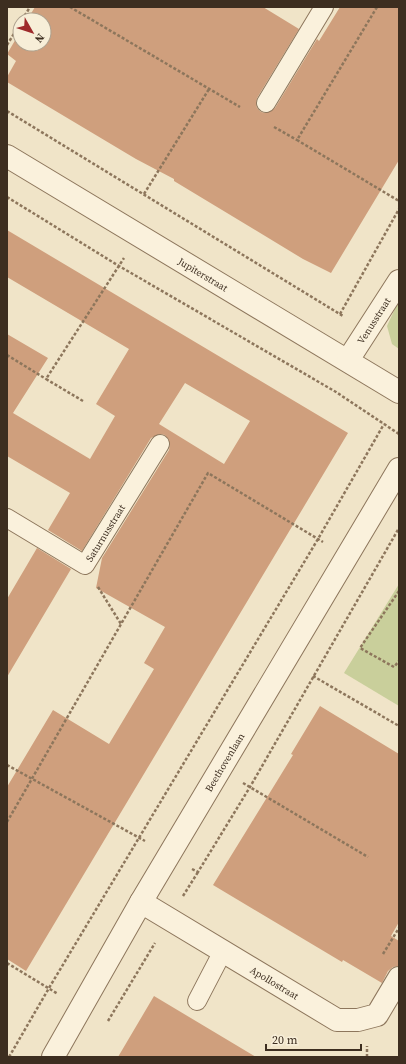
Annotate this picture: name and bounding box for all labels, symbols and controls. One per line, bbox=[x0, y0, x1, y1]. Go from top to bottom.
north arrow bbox=[12, 12, 52, 52]
text: N bbox=[31, 30, 48, 46]
street label: Jupiterstraat bbox=[175, 254, 231, 295]
street label: Venusstraat bbox=[354, 295, 394, 346]
street label: Saturnusstraat bbox=[83, 501, 128, 564]
street label: Beethovenlaan bbox=[202, 731, 247, 794]
street label: Apollostraat bbox=[248, 963, 302, 1003]
scale bar bbox=[266, 1026, 361, 1052]
text: 20 m bbox=[272, 1032, 298, 1048]

